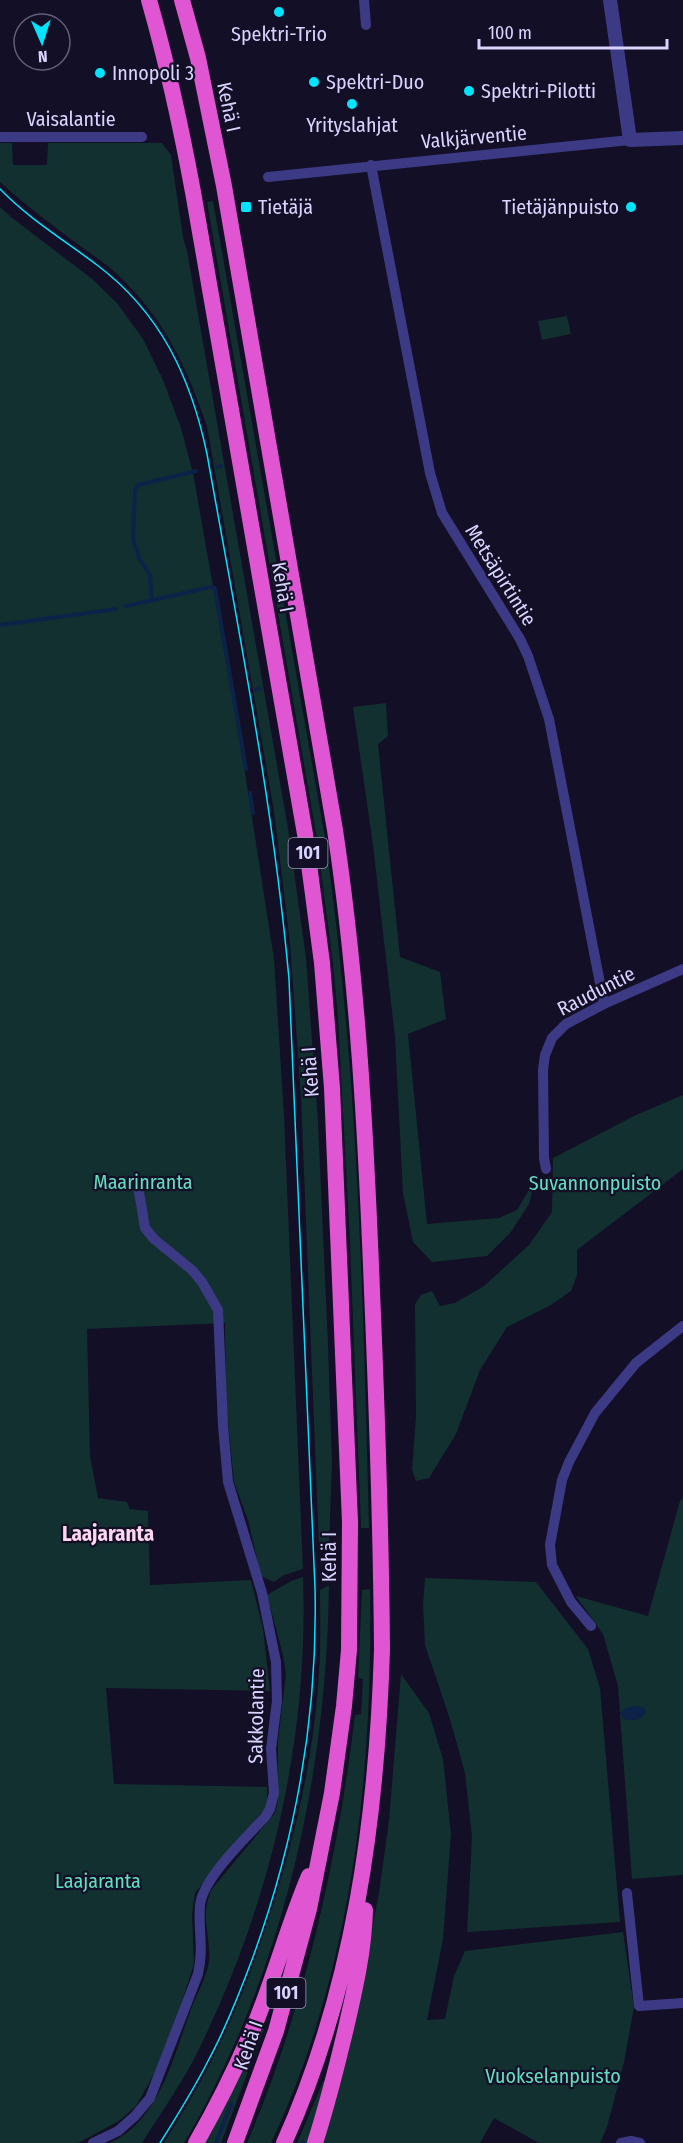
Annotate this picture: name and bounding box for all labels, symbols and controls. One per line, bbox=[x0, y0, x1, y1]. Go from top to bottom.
marker: Spektri-Trio bbox=[272, 5, 286, 19]
north arrow bbox=[12, 12, 72, 72]
scale bar bbox=[479, 12, 666, 50]
place label: Spektri-Trio bbox=[231, 22, 327, 46]
text: 100 m bbox=[488, 22, 532, 44]
text: N bbox=[37, 47, 48, 66]
place label: Innopoli 3 bbox=[112, 61, 194, 85]
marker: Innopoli 3 bbox=[93, 66, 107, 80]
place label: Spektri-Duo bbox=[326, 70, 424, 94]
marker: Spektri-Duo bbox=[307, 75, 321, 89]
place label: Spektri-Pilotti bbox=[481, 79, 596, 103]
street label: Kehä I bbox=[212, 80, 246, 134]
marker: Spektri-Pilotti bbox=[462, 84, 476, 98]
marker: Yrityslahjat bbox=[345, 97, 359, 111]
street label: Vaisalantie bbox=[26, 107, 116, 131]
place label: Yrityslahjat bbox=[306, 113, 398, 137]
street label: Valkjärventie bbox=[420, 120, 528, 154]
place label: Tietäjä bbox=[258, 195, 313, 219]
place label: Tietäjänpuisto bbox=[502, 195, 619, 219]
marker: Tietäjä bbox=[239, 200, 253, 214]
marker: Tietäjänpuisto bbox=[624, 200, 638, 214]
street label: Metsäpirtintie bbox=[460, 520, 542, 630]
street label: Kehä I bbox=[267, 560, 299, 614]
road number: 101 bbox=[288, 838, 328, 868]
street label: Rauduntie bbox=[553, 961, 639, 1021]
street label: Kehä I bbox=[296, 1046, 324, 1098]
park label: Maarinranta bbox=[93, 1170, 193, 1194]
park label: Suvannonpuisto bbox=[529, 1171, 661, 1195]
district label: Laajaranta bbox=[62, 1521, 154, 1547]
street label: Kehä I bbox=[317, 1532, 341, 1582]
street label: Sakkolantie bbox=[243, 1668, 269, 1764]
park label: Laajaranta bbox=[55, 1869, 141, 1893]
road number: 101 bbox=[266, 1978, 306, 2008]
street label: Kehä I bbox=[228, 2017, 268, 2073]
park label: Vuokselanpuisto bbox=[485, 2064, 621, 2088]

